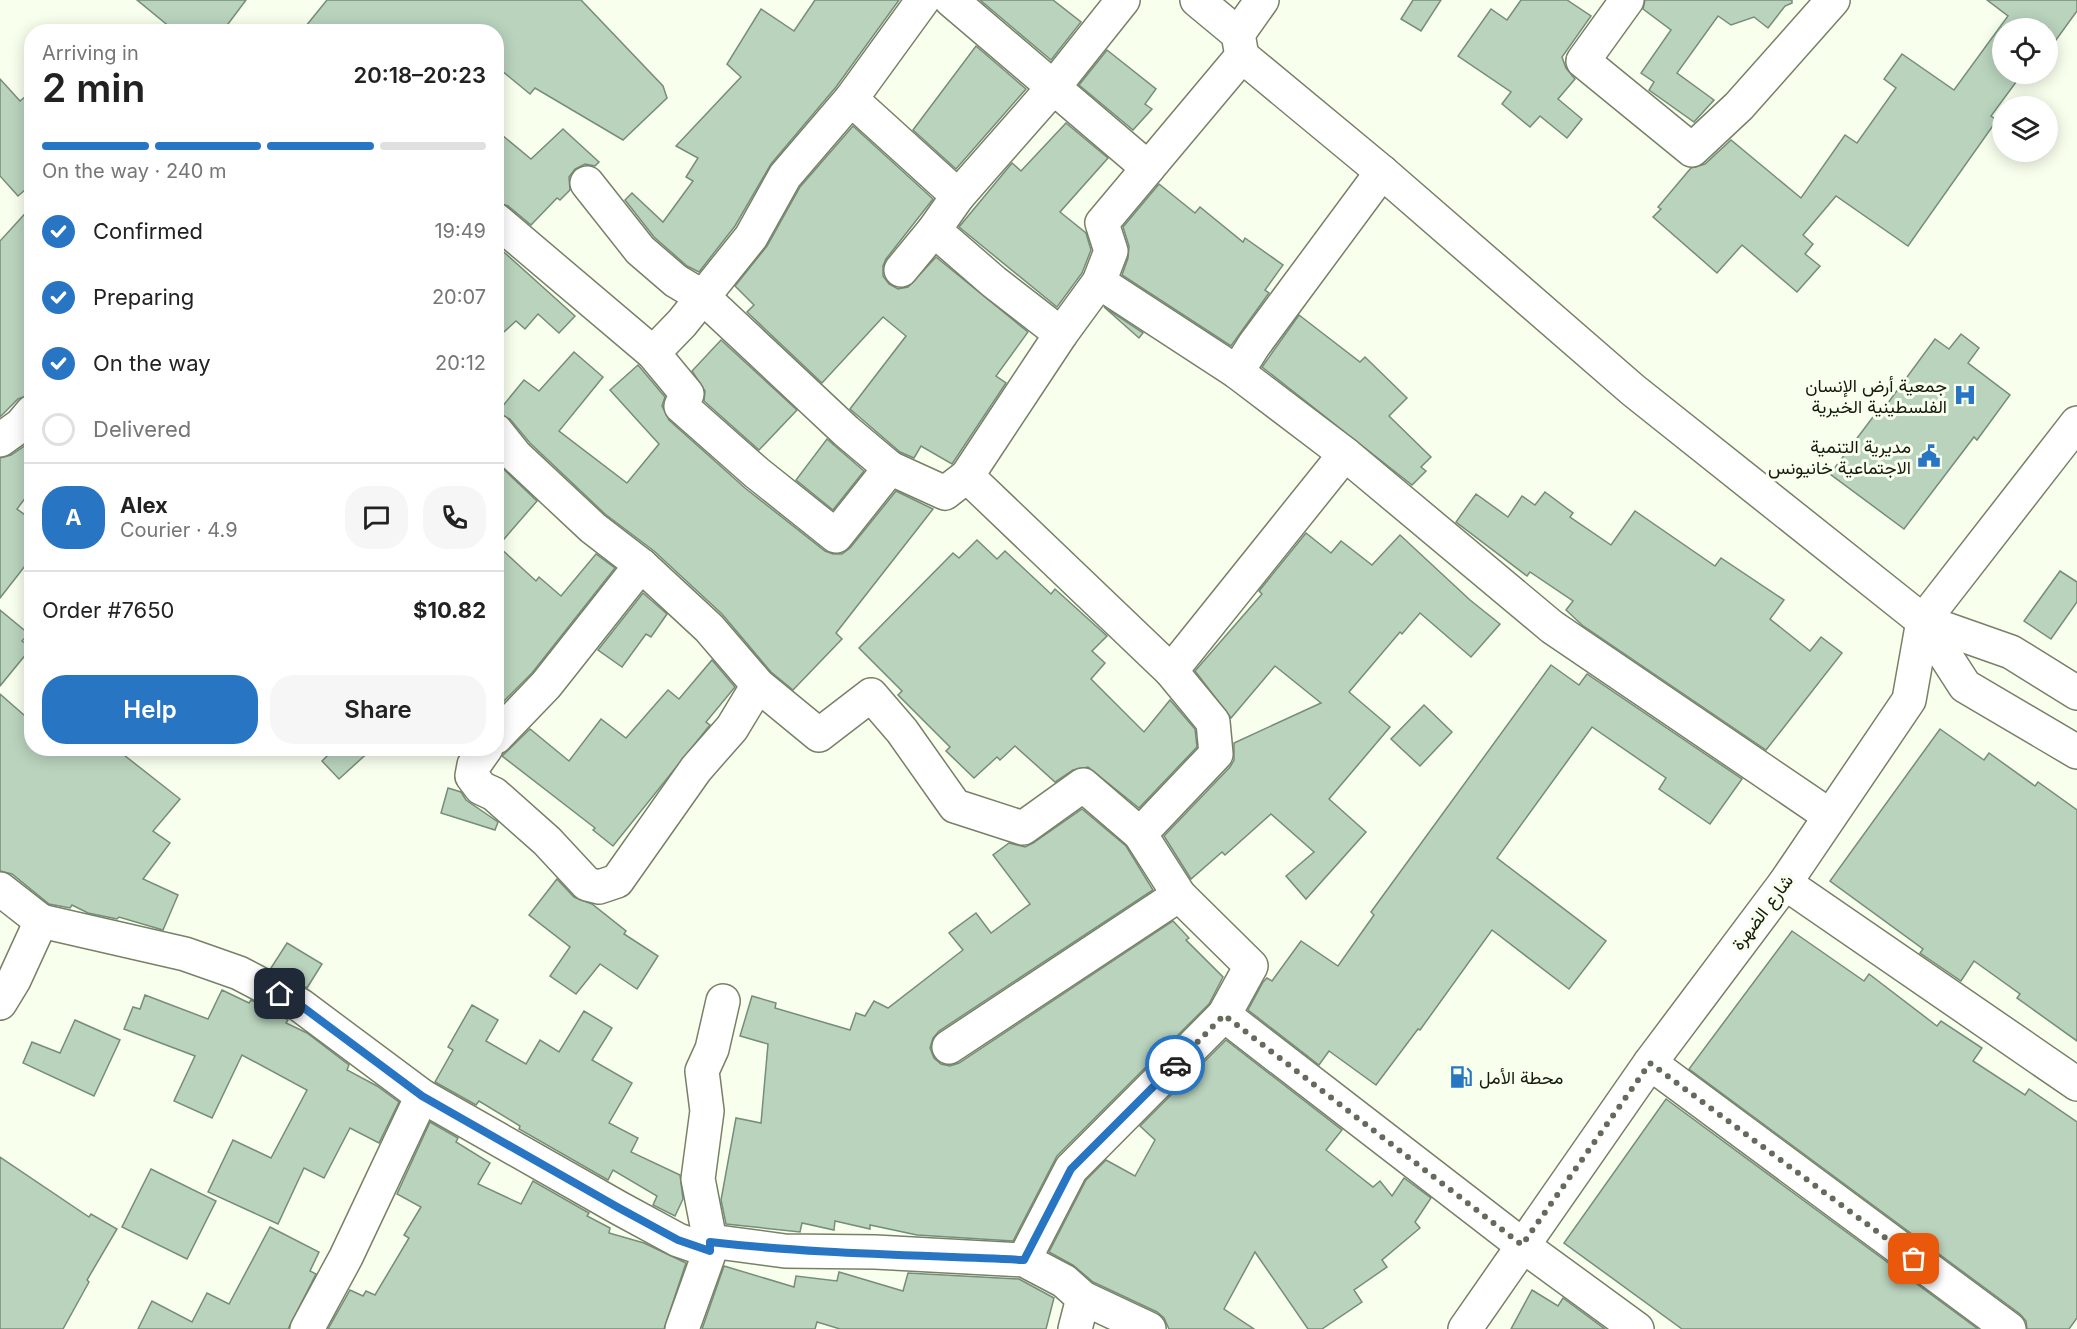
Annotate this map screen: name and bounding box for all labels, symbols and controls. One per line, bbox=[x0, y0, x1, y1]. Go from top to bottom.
map controls bbox=[1992, 18, 2058, 162]
button: locate bbox=[1992, 18, 2058, 84]
text: Arriving in bbox=[42, 41, 139, 65]
text: 20:18–20:23 bbox=[353, 62, 486, 88]
text: 2 min bbox=[42, 64, 145, 111]
button: layers bbox=[1992, 96, 2058, 162]
text: On the way · 240 m bbox=[42, 159, 227, 183]
icon: check bbox=[42, 215, 75, 248]
text: Confirmed bbox=[93, 218, 203, 244]
text: 19:49 bbox=[434, 219, 486, 243]
icon: check bbox=[42, 281, 75, 314]
text: Preparing bbox=[93, 284, 194, 310]
text: 20:07 bbox=[432, 285, 486, 309]
icon: check bbox=[42, 347, 75, 380]
text: On the way bbox=[93, 350, 211, 376]
text: 20:12 bbox=[435, 351, 486, 375]
place label: جمعية أرض الإنسان الفلسطينية الخيرية bbox=[1805, 375, 1947, 418]
hospital icon: جمعية أرض الإنسان الفلسطينية الخيرية bbox=[1952, 382, 1978, 408]
text: Delivered bbox=[93, 416, 191, 442]
place label: مديرية التنمية الاجتماعية خانيونس bbox=[1768, 436, 1911, 479]
public building icon: مديرية التنمية الاجتماعية خانيونس bbox=[1916, 443, 1942, 469]
button: chat bbox=[345, 486, 408, 549]
button: phone bbox=[423, 486, 486, 549]
text: Alex bbox=[120, 492, 168, 518]
text: A bbox=[65, 504, 82, 530]
text: Courier · 4.9 bbox=[120, 518, 238, 542]
text: Order #7650 bbox=[42, 597, 174, 623]
text: $10.82 bbox=[413, 597, 486, 623]
button: Help bbox=[42, 675, 258, 744]
button: Share bbox=[270, 675, 486, 744]
street label: شارع الضهرة bbox=[1727, 870, 1799, 955]
pin bbox=[254, 968, 305, 1019]
icon: home bbox=[263, 977, 296, 1010]
courier bbox=[1145, 1035, 1205, 1095]
icon: car bbox=[1159, 1049, 1192, 1082]
fuel station icon: محطة الأمل bbox=[1448, 1064, 1474, 1090]
place label: محطة الأمل bbox=[1479, 1067, 1563, 1089]
pin bbox=[1888, 1233, 1939, 1284]
icon: bag bbox=[1897, 1242, 1930, 1275]

